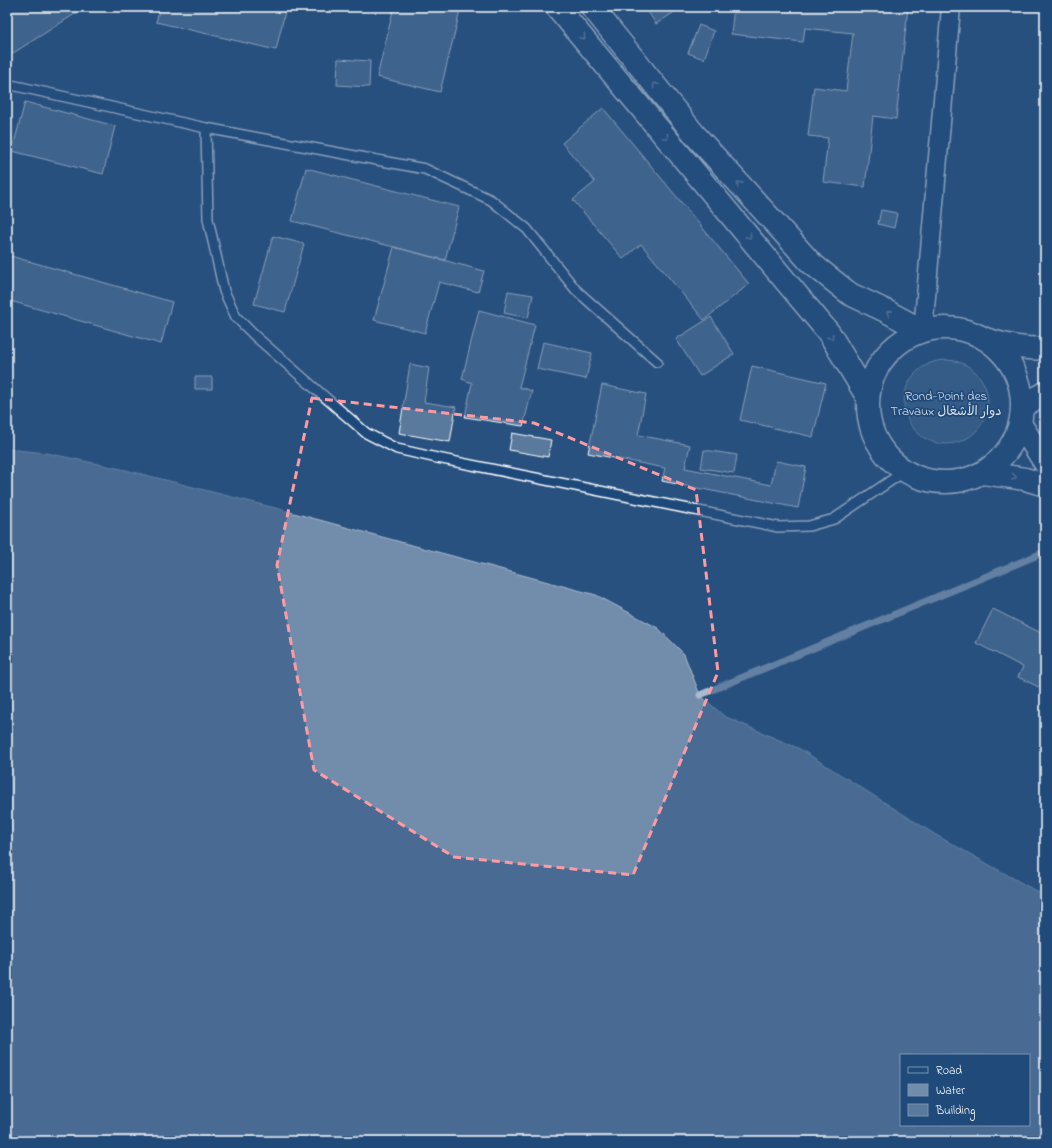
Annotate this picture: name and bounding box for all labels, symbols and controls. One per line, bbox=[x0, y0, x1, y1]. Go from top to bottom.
one-way arrow bbox=[578, 32, 585, 39]
one-way arrow bbox=[652, 83, 659, 90]
one-way arrow bbox=[661, 132, 668, 139]
one-way arrow bbox=[736, 181, 744, 189]
one-way arrow bbox=[745, 232, 752, 239]
one-way arrow bbox=[886, 310, 893, 318]
one-way arrow bbox=[827, 333, 834, 340]
park label: Rond-Point des Travaux دوار الأشغال bbox=[891, 387, 1001, 421]
one-way arrow bbox=[1011, 472, 1017, 481]
legend bbox=[900, 1054, 1030, 1126]
text: Road bbox=[936, 1062, 962, 1080]
text: Water bbox=[936, 1082, 965, 1100]
text: Building bbox=[935, 1102, 975, 1121]

